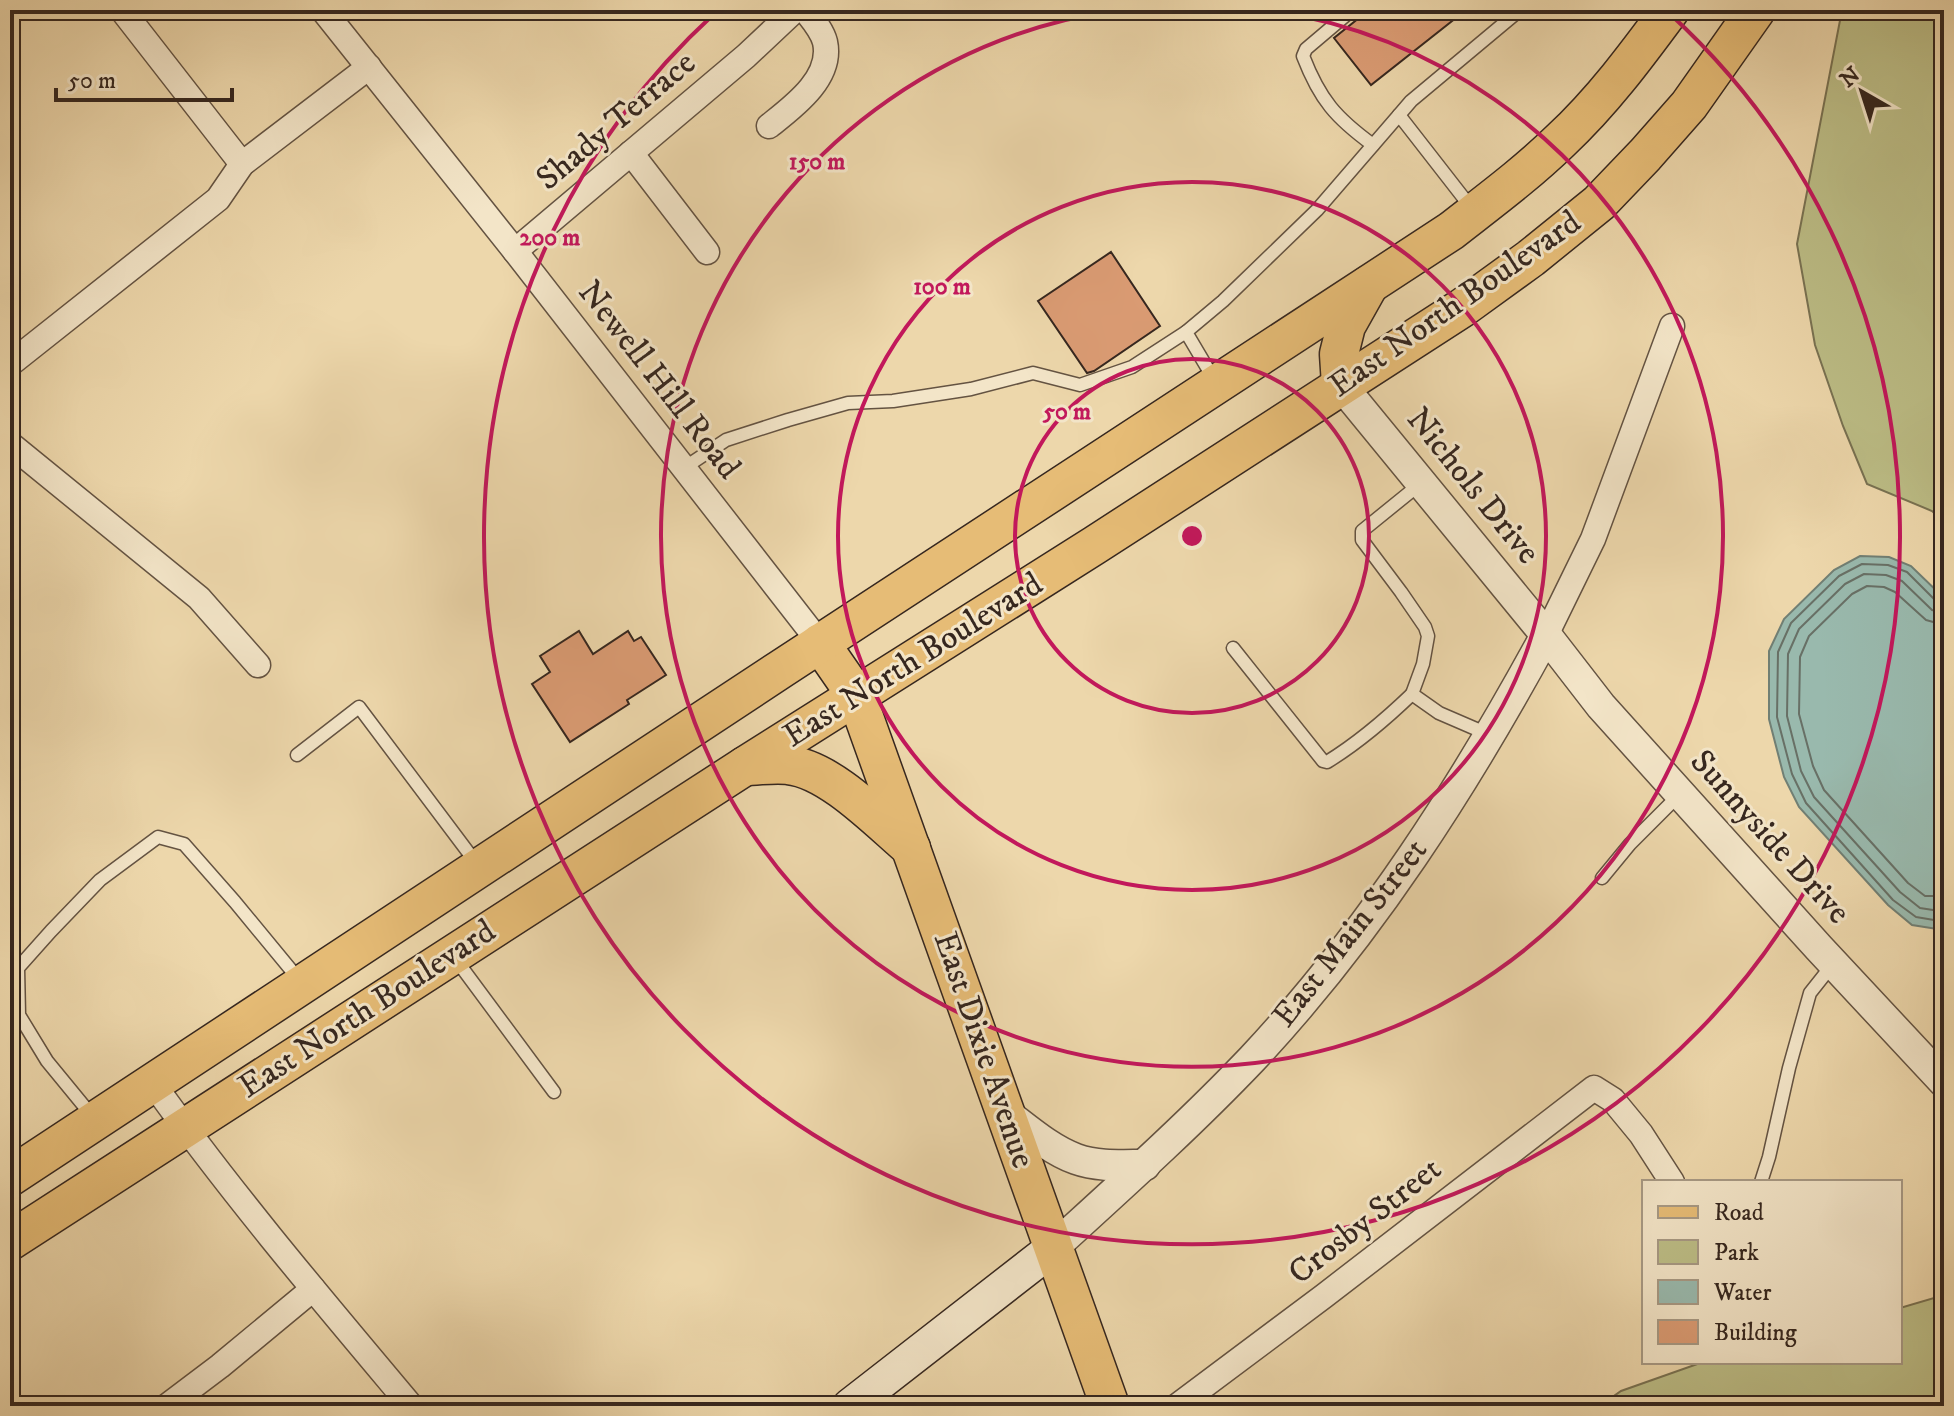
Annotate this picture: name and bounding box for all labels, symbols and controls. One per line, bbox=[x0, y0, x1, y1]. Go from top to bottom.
street label: Shady Terrace bbox=[528, 42, 704, 200]
scale bar bbox=[56, 52, 232, 102]
north arrow bbox=[1822, 52, 1902, 132]
text: N bbox=[1835, 61, 1866, 94]
text: 50 m bbox=[68, 66, 116, 96]
text: 150 m bbox=[789, 147, 845, 177]
street label: East North Boulevard bbox=[1321, 201, 1589, 407]
text: 200 m bbox=[520, 223, 580, 253]
street label: Newell Hill Road bbox=[568, 272, 750, 488]
text: 100 m bbox=[913, 272, 971, 302]
text: 50 m bbox=[1042, 397, 1091, 427]
street label: Nichols Drive bbox=[1397, 399, 1549, 573]
centre of rings bbox=[1178, 522, 1206, 550]
street label: East North Boulevard bbox=[776, 563, 1050, 757]
street label: Sunnyside Drive bbox=[1681, 741, 1859, 933]
street label: East Main Street bbox=[1263, 830, 1437, 1036]
street label: East North Boulevard bbox=[231, 910, 503, 1108]
street label: East Dixie Avenue bbox=[924, 926, 1044, 1174]
street label: Crosby Street bbox=[1280, 1148, 1450, 1294]
legend bbox=[1642, 1180, 1902, 1364]
text: Road bbox=[1714, 1198, 1764, 1228]
text: Park bbox=[1714, 1238, 1759, 1268]
text: Water bbox=[1713, 1278, 1771, 1308]
text: Building bbox=[1714, 1318, 1797, 1348]

